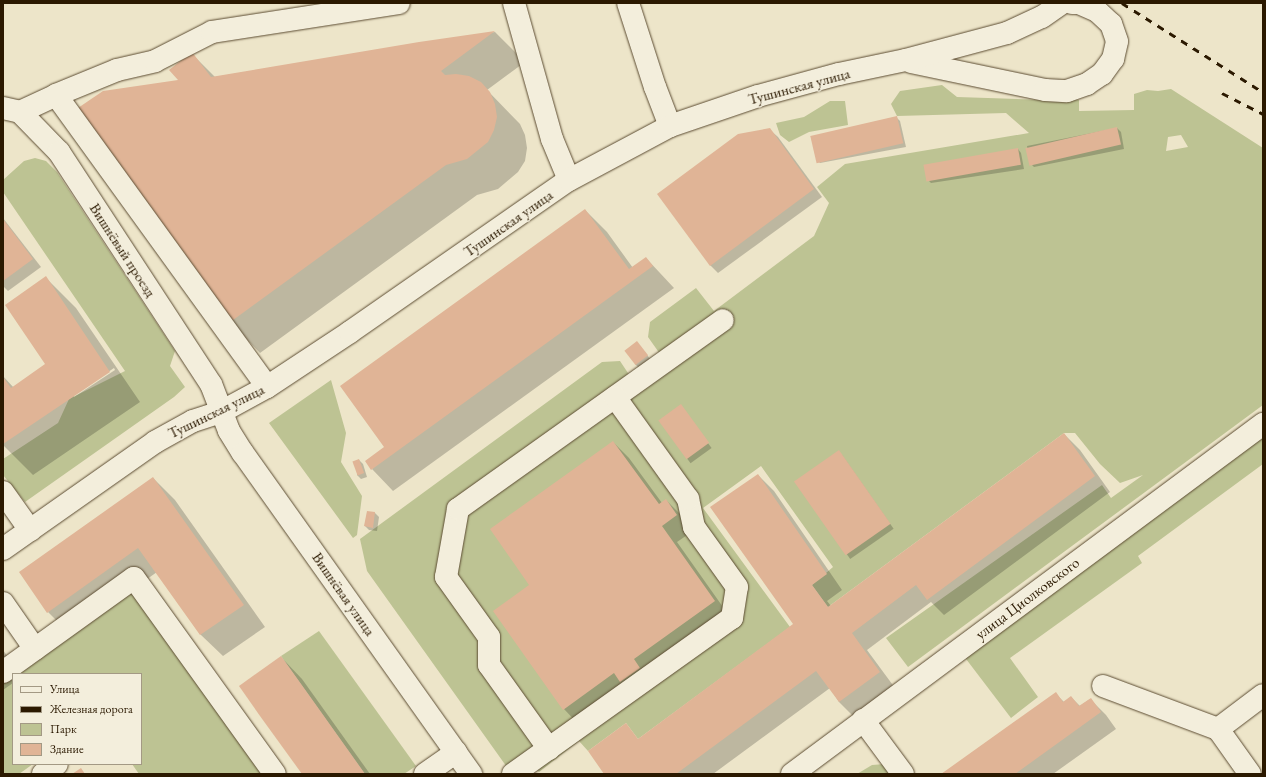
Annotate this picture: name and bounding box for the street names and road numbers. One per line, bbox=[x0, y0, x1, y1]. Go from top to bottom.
street label: Тушинская улица bbox=[746, 64, 852, 108]
street label: Тушинская улица bbox=[460, 186, 556, 260]
street label: Вишнёвый проезд bbox=[86, 200, 160, 300]
street label: Тушинская улица bbox=[165, 380, 267, 442]
street label: Вишнёвая улица bbox=[309, 549, 379, 639]
street label: улица Циолковского bbox=[971, 553, 1083, 643]

